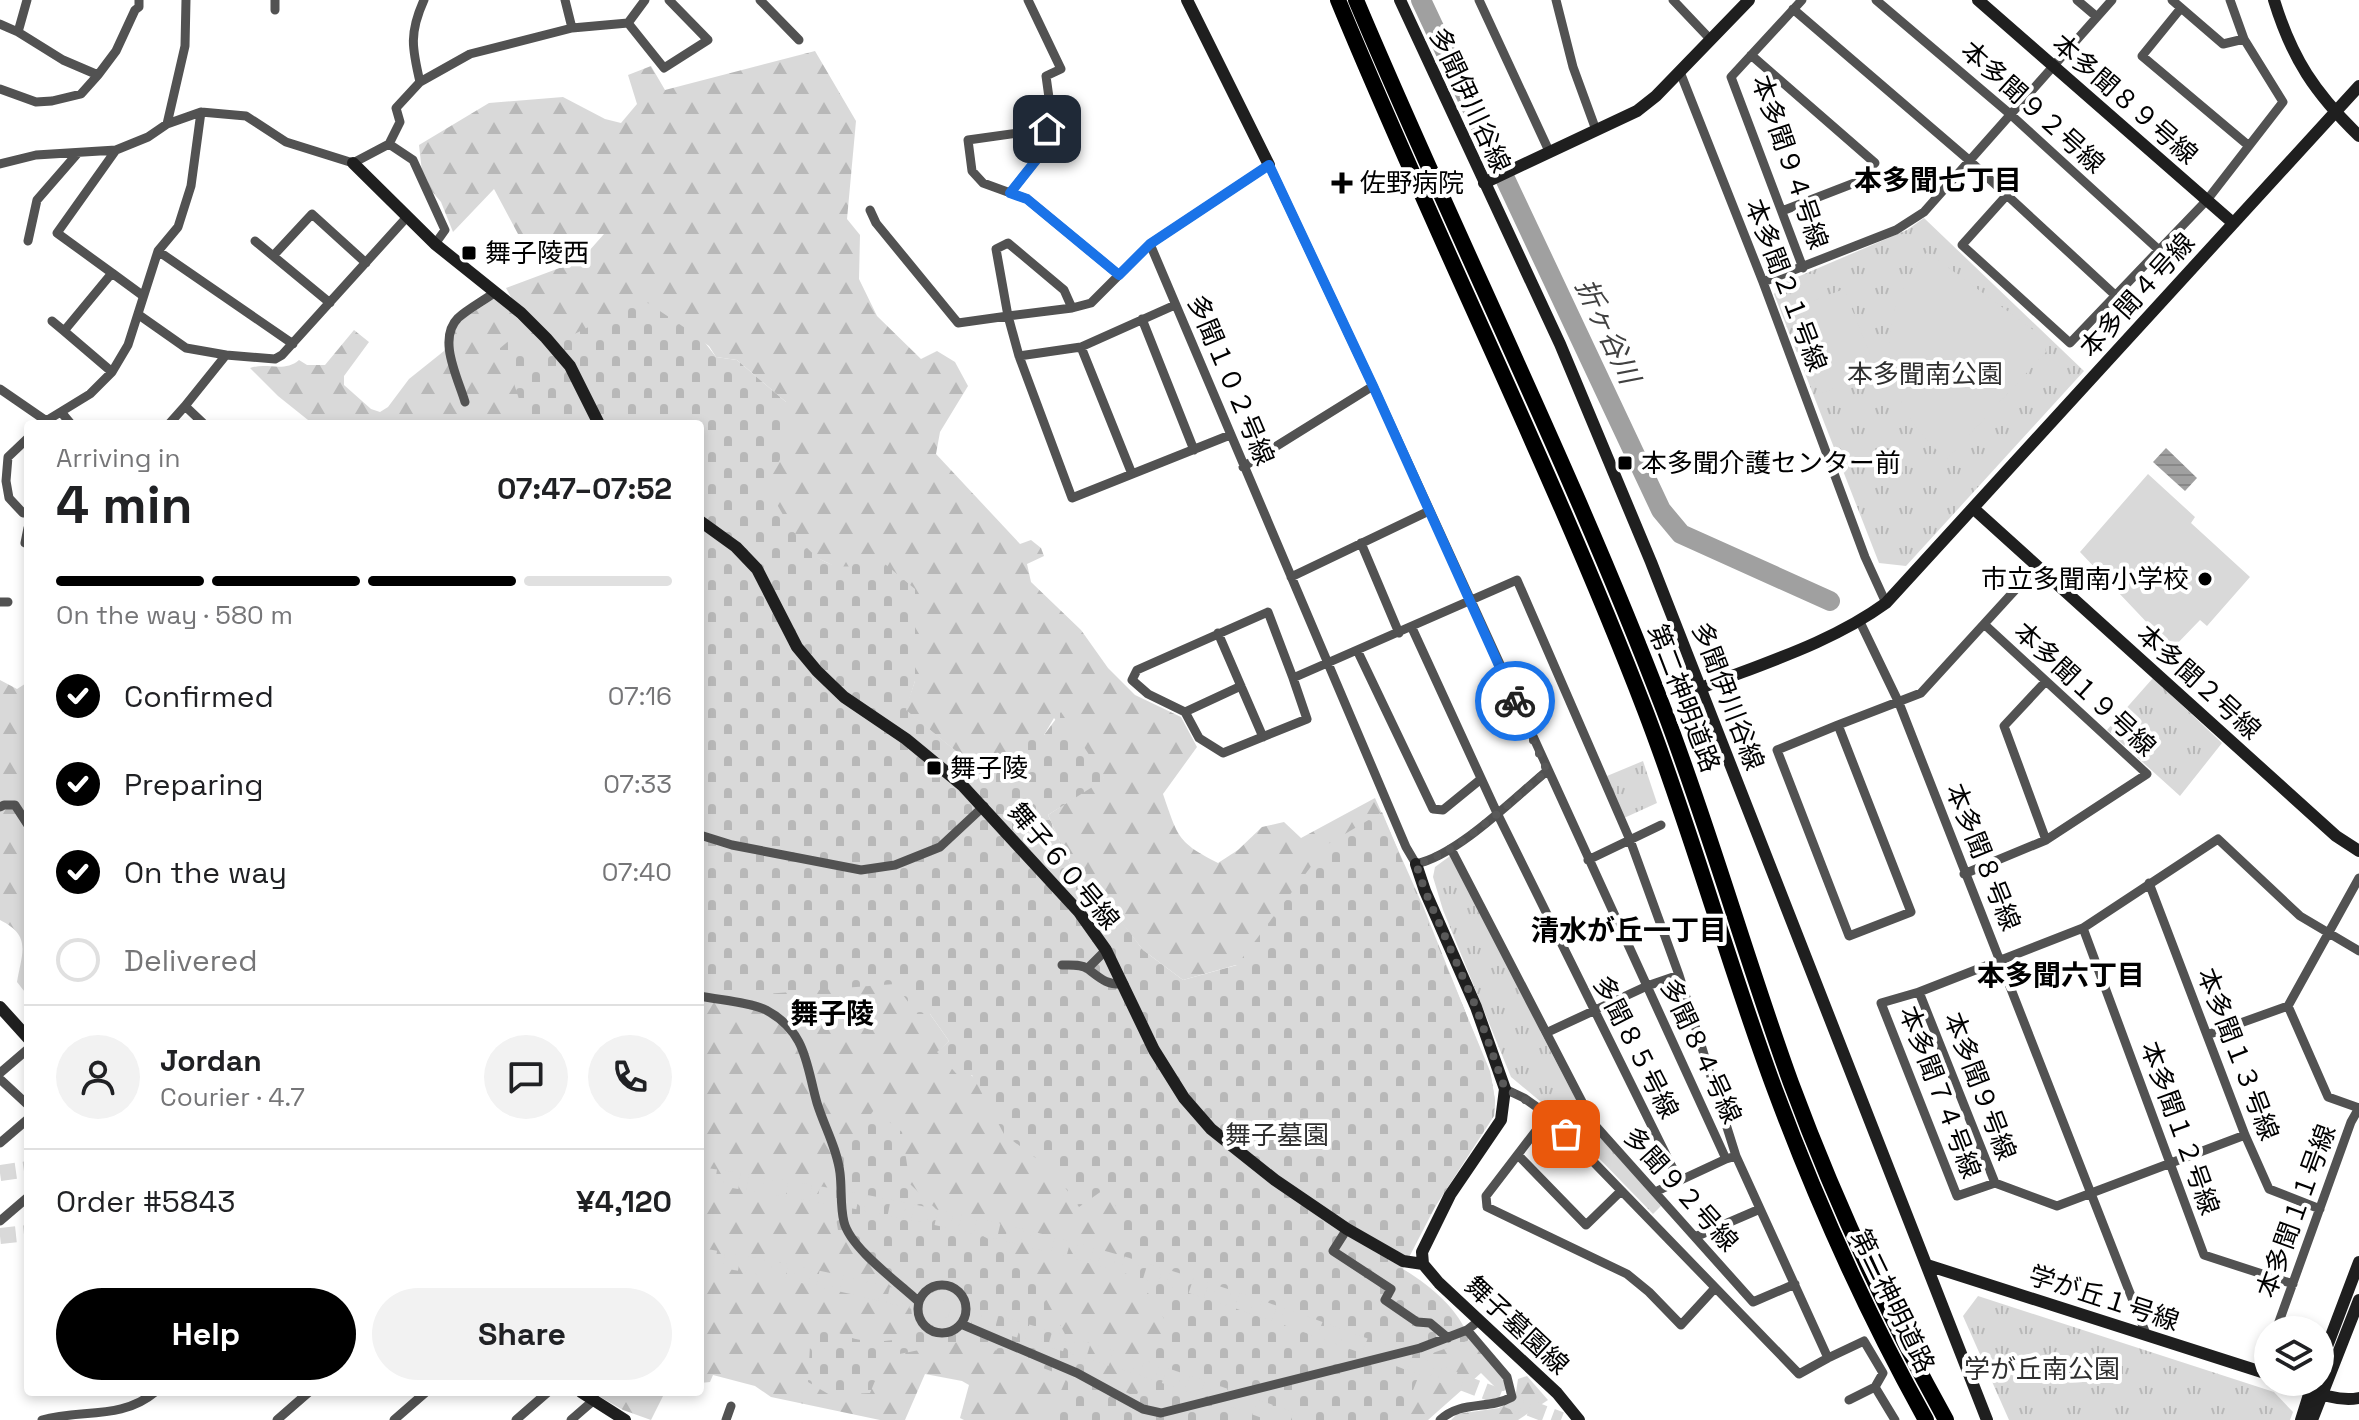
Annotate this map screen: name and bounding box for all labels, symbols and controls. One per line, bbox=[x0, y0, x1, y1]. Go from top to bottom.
street label: 多聞伊川谷線 bbox=[1422, 22, 1518, 178]
street label: 本多聞８９号線 bbox=[2045, 26, 2205, 172]
street label: 本多聞９２号線 bbox=[1954, 33, 2112, 181]
street label: 本多聞９４号線 bbox=[1744, 70, 1836, 254]
pin bbox=[1013, 95, 1081, 163]
icon: home bbox=[1025, 107, 1069, 151]
district label: 本多聞七丁目 bbox=[1854, 162, 2022, 198]
place label: 佐野病院 bbox=[1360, 166, 1464, 200]
marker: 佐野病院 bbox=[1331, 172, 1353, 194]
street label: 本多聞２１号線 bbox=[1738, 194, 1834, 376]
street label: 本多聞４号線 bbox=[2072, 226, 2202, 364]
place label: 舞子陵西 bbox=[485, 236, 589, 270]
marker: 舞子陵西 bbox=[460, 244, 478, 262]
water label: 折ヶ谷川 bbox=[1568, 273, 1649, 392]
street label: 多聞１０２号線 bbox=[1180, 290, 1282, 470]
park label: 本多聞南公園 bbox=[1847, 357, 2003, 391]
text: Arriving in bbox=[56, 441, 180, 475]
place label: 本多聞介護センター前 bbox=[1641, 446, 1901, 480]
marker: 本多聞介護センター前 bbox=[1616, 454, 1634, 472]
text: 07:47–07:52 bbox=[497, 469, 672, 508]
text: 4 min bbox=[56, 472, 193, 538]
place label: 市立多聞南小学校 bbox=[1981, 562, 2189, 596]
marker: 市立多聞南小学校 bbox=[2196, 570, 2214, 588]
text: On the way · 580 m bbox=[56, 598, 293, 632]
street label: 本多聞１９号線 bbox=[2007, 614, 2163, 764]
street label: 多聞伊川谷線 bbox=[1684, 617, 1772, 775]
street label: 本多聞２号線 bbox=[2130, 617, 2268, 747]
street label: 第二神明道路 bbox=[1640, 619, 1728, 777]
courier bbox=[1475, 661, 1555, 741]
icon: check bbox=[56, 674, 100, 718]
text: Confirmed bbox=[124, 677, 274, 716]
text: 07:16 bbox=[608, 679, 672, 713]
icon: bike bbox=[1493, 679, 1537, 723]
place label: 舞子陵 bbox=[950, 751, 1028, 785]
marker: 舞子陵 bbox=[925, 759, 943, 777]
icon: check bbox=[56, 762, 100, 806]
text: Preparing bbox=[124, 765, 263, 804]
text: 07:33 bbox=[603, 767, 672, 801]
street label: 本多聞８号線 bbox=[1938, 778, 2028, 936]
street label: 舞子６０号線 bbox=[1001, 795, 1127, 937]
icon: check bbox=[56, 850, 100, 894]
text: On the way bbox=[124, 853, 287, 892]
text: 07:40 bbox=[602, 855, 672, 889]
district label: 清水が丘一丁目 bbox=[1531, 912, 1727, 948]
text: Delivered bbox=[124, 941, 258, 980]
district label: 本多聞六丁目 bbox=[1977, 957, 2145, 993]
street label: 本多聞１３号線 bbox=[2190, 963, 2286, 1145]
street label: 多聞８５号線 bbox=[1585, 970, 1687, 1124]
street label: 多聞８４号線 bbox=[1653, 973, 1749, 1129]
district label: 舞子陵 bbox=[790, 995, 874, 1031]
street label: 本多聞７４号線 bbox=[1892, 1001, 1988, 1183]
street label: 本多聞９号線 bbox=[1936, 1007, 2024, 1165]
button: person bbox=[56, 1035, 140, 1119]
button: chat bbox=[484, 1035, 568, 1119]
button: phone bbox=[588, 1035, 672, 1119]
street label: 本多聞１２号線 bbox=[2133, 1037, 2227, 1219]
text: Jordan bbox=[160, 1041, 262, 1080]
text: Courier · 4.7 bbox=[160, 1080, 305, 1114]
pin bbox=[1532, 1100, 1600, 1168]
icon: bag bbox=[1544, 1112, 1588, 1156]
park label: 舞子墓園 bbox=[1225, 1118, 1329, 1152]
street label: 多聞９２号線 bbox=[1616, 1120, 1746, 1258]
street label: 本多聞１１号線 bbox=[2249, 1120, 2343, 1302]
text: Order #5843 bbox=[56, 1182, 235, 1221]
text: ¥4,120 bbox=[576, 1182, 672, 1221]
street label: 第二神明道路 bbox=[1844, 1223, 1942, 1379]
street label: 学が丘１号線 bbox=[2025, 1258, 2183, 1338]
street label: 舞子墓園線 bbox=[1458, 1268, 1576, 1382]
button: Help bbox=[56, 1288, 356, 1380]
button: Share bbox=[372, 1288, 672, 1380]
map controls bbox=[2254, 1316, 2334, 1396]
button: layers bbox=[2254, 1316, 2334, 1396]
park label: 学が丘南公園 bbox=[1964, 1352, 2120, 1386]

